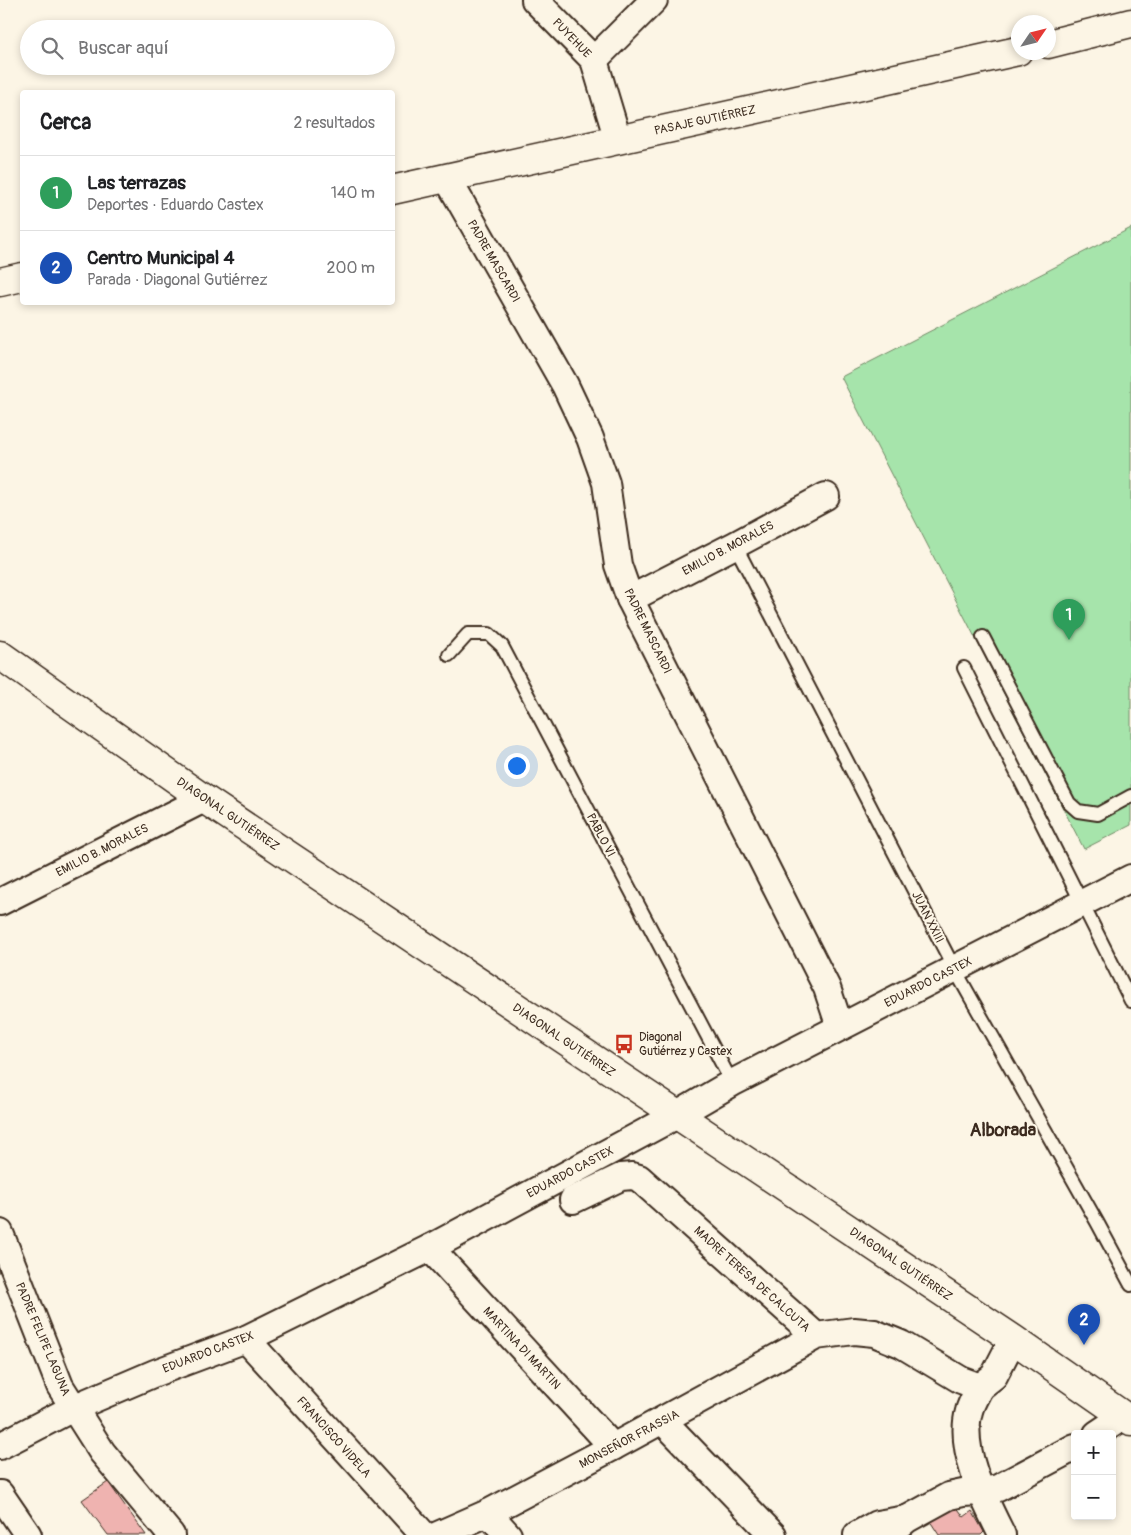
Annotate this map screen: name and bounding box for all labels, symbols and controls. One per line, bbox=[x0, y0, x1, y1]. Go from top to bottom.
street label: PUYEHUE bbox=[549, 15, 594, 61]
north arrow bbox=[1011, 15, 1056, 60]
search box bbox=[20, 20, 395, 75]
icon: search bbox=[38, 34, 66, 62]
text: Buscar aquí bbox=[78, 36, 169, 60]
street label: PASAJE GUTIÉRREZ bbox=[653, 101, 757, 139]
text: Cerca bbox=[40, 109, 91, 136]
text: 2 resultados bbox=[293, 113, 375, 133]
text: Las terrazas bbox=[87, 171, 186, 195]
text: 1 bbox=[53, 183, 59, 203]
text: 140 m bbox=[331, 183, 375, 203]
text: Deportes · Eduardo Castex bbox=[87, 195, 264, 215]
street label: PADRE MASCARDI bbox=[464, 217, 523, 305]
text: Centro Municipal 4 bbox=[87, 246, 235, 270]
text: 2 bbox=[52, 258, 60, 278]
text: 200 m bbox=[327, 258, 375, 278]
text: Parada · Diagonal Gutiérrez bbox=[87, 270, 268, 290]
street label: EMILIO B. MORALES bbox=[680, 518, 777, 579]
street label: PADRE MASCARDI bbox=[620, 586, 675, 676]
pin: 1 bbox=[1053, 599, 1085, 640]
your location bbox=[504, 753, 530, 779]
street label: DIAGONAL GUTIÉRREZ bbox=[174, 774, 282, 854]
street label: PABLO VI bbox=[583, 811, 618, 860]
street label: EMILIO B. MORALES bbox=[54, 821, 151, 880]
street label: JUAN XXIII bbox=[908, 889, 947, 946]
street label: EDUARDO CASTEX bbox=[882, 954, 975, 1011]
street label: DIAGONAL GUTIÉRREZ bbox=[510, 1000, 618, 1080]
place label: Diagonal Gutiérrez y Castex bbox=[639, 1030, 732, 1059]
bus stop icon: Diagonal Gutiérrez y Castex bbox=[613, 1033, 635, 1055]
district label: Alborada bbox=[970, 1119, 1037, 1142]
street label: EDUARDO CASTEX bbox=[524, 1143, 616, 1202]
street label: MADRE TERESA DE CALCUTA bbox=[691, 1223, 813, 1336]
street label: DIAGONAL GUTIÉRREZ bbox=[847, 1224, 955, 1304]
street label: PADRE FELIPE LAGUNA bbox=[12, 1280, 73, 1398]
street label: MARTINA DI MARTIN bbox=[480, 1304, 564, 1393]
pin: 2 bbox=[1068, 1304, 1100, 1345]
street label: EDUARDO CASTEX bbox=[161, 1328, 256, 1377]
street label: FRANCISCO VIDELA bbox=[293, 1394, 374, 1481]
street label: MONSEÑOR FRASSIA bbox=[576, 1406, 682, 1472]
map controls bbox=[1071, 1430, 1116, 1520]
button: + bbox=[1071, 1430, 1116, 1475]
button: − bbox=[1071, 1475, 1116, 1520]

